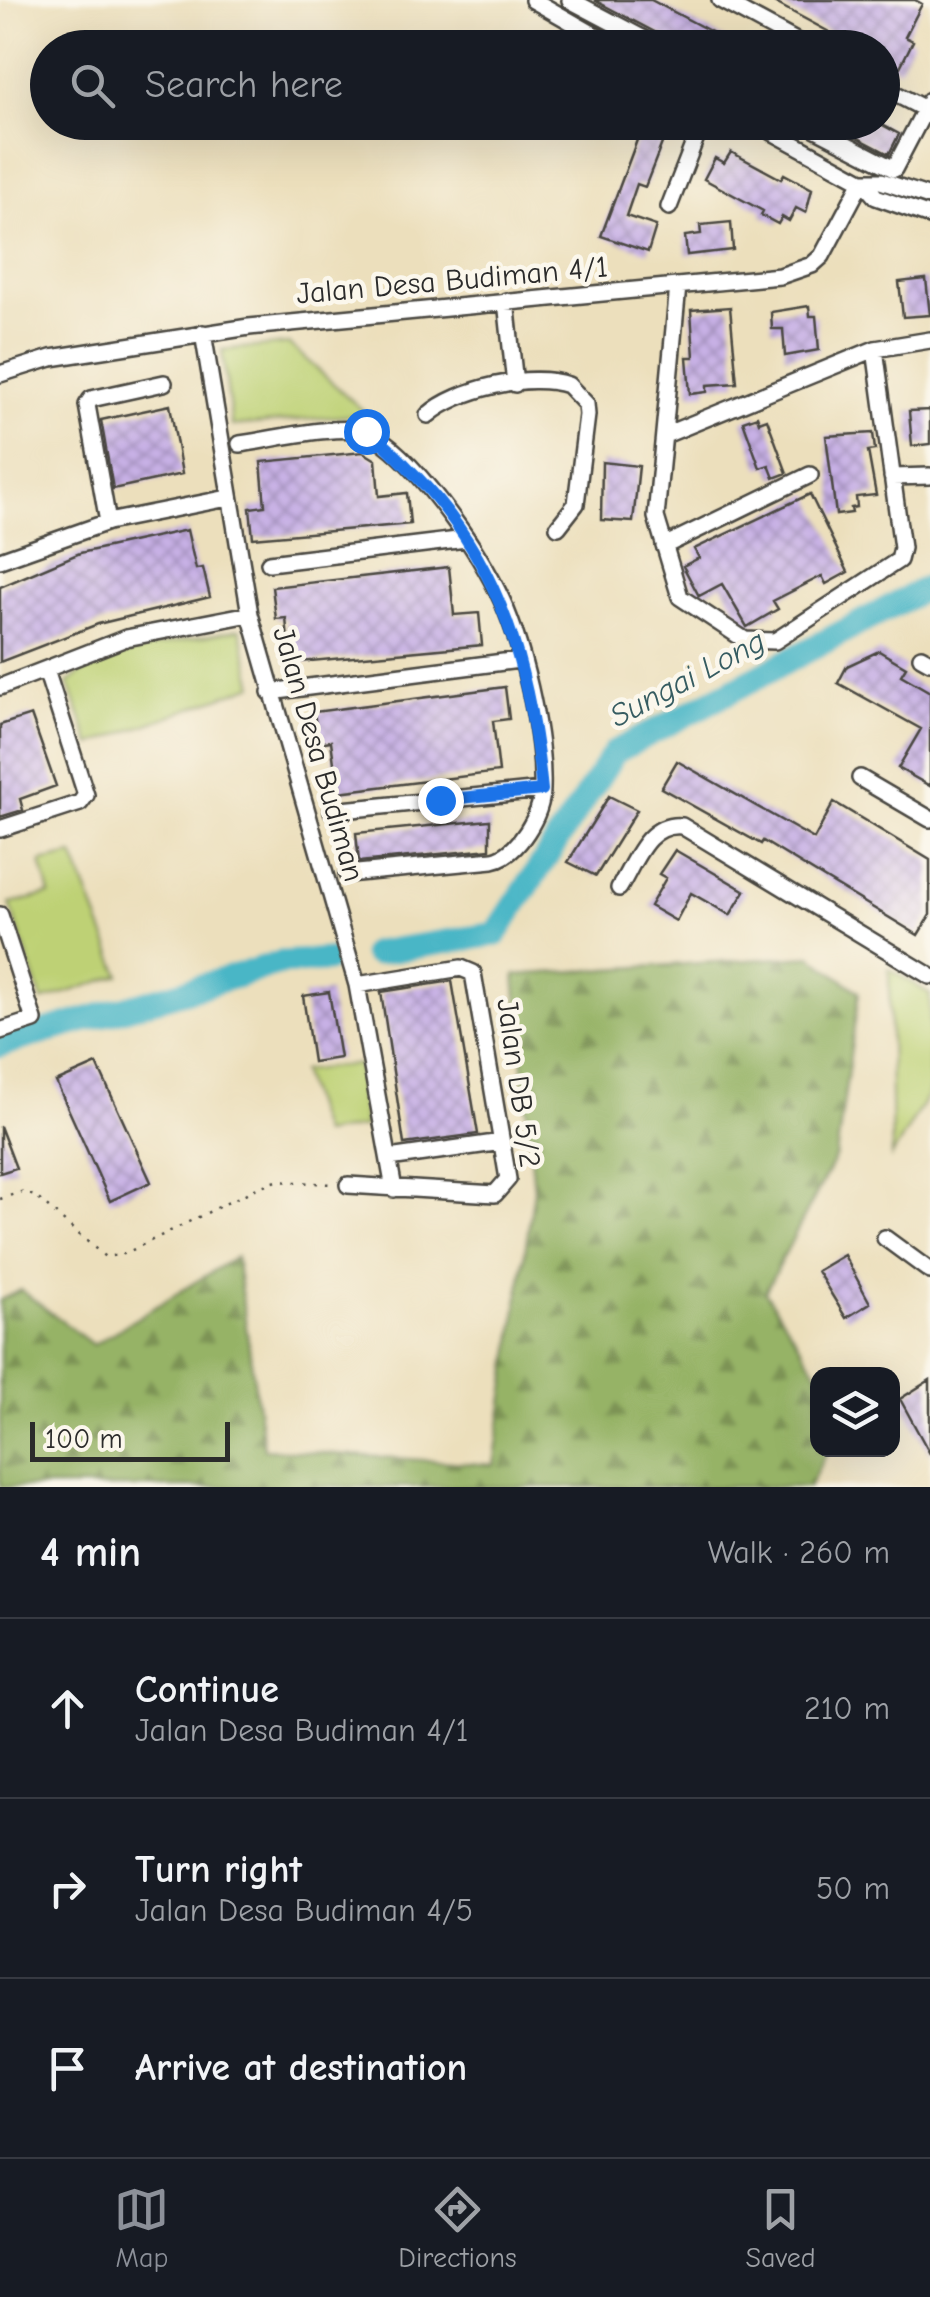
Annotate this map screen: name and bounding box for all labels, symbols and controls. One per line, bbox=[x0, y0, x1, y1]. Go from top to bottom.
search box bbox=[30, 30, 900, 140]
icon: search bbox=[65, 58, 120, 113]
text: Search here bbox=[145, 63, 343, 107]
street label: Jalan Desa Budiman 4/1 bbox=[295, 249, 609, 312]
route start bbox=[344, 409, 390, 455]
water label: Sungai Long bbox=[603, 622, 771, 735]
street label: Jalan Desa Budiman bbox=[265, 623, 372, 885]
route end bbox=[418, 778, 464, 824]
street label: Jalan DB 5/2 bbox=[489, 996, 548, 1170]
map controls bbox=[810, 1367, 900, 1457]
button: layers bbox=[810, 1367, 900, 1457]
scale bar bbox=[30, 1417, 230, 1462]
text: 100 m bbox=[45, 1423, 123, 1455]
text: 4 min bbox=[40, 1528, 141, 1577]
text: Walk · 260 m bbox=[708, 1534, 890, 1571]
text: Continue bbox=[135, 1668, 279, 1712]
icon: ahead bbox=[40, 1681, 95, 1736]
text: 210 m bbox=[804, 1690, 890, 1727]
text: Jalan Desa Budiman 4/1 bbox=[135, 1712, 469, 1749]
text: Turn right bbox=[135, 1848, 302, 1892]
icon: right bbox=[40, 1861, 95, 1916]
text: 50 m bbox=[816, 1870, 890, 1907]
text: Jalan Desa Budiman 4/5 bbox=[135, 1892, 473, 1929]
icon: arrive bbox=[40, 2041, 95, 2096]
text: Arrive at destination bbox=[135, 2046, 467, 2090]
tab: Map bbox=[114, 2182, 169, 2274]
tab: Directions bbox=[398, 2182, 517, 2274]
tab: Saved bbox=[746, 2182, 816, 2274]

